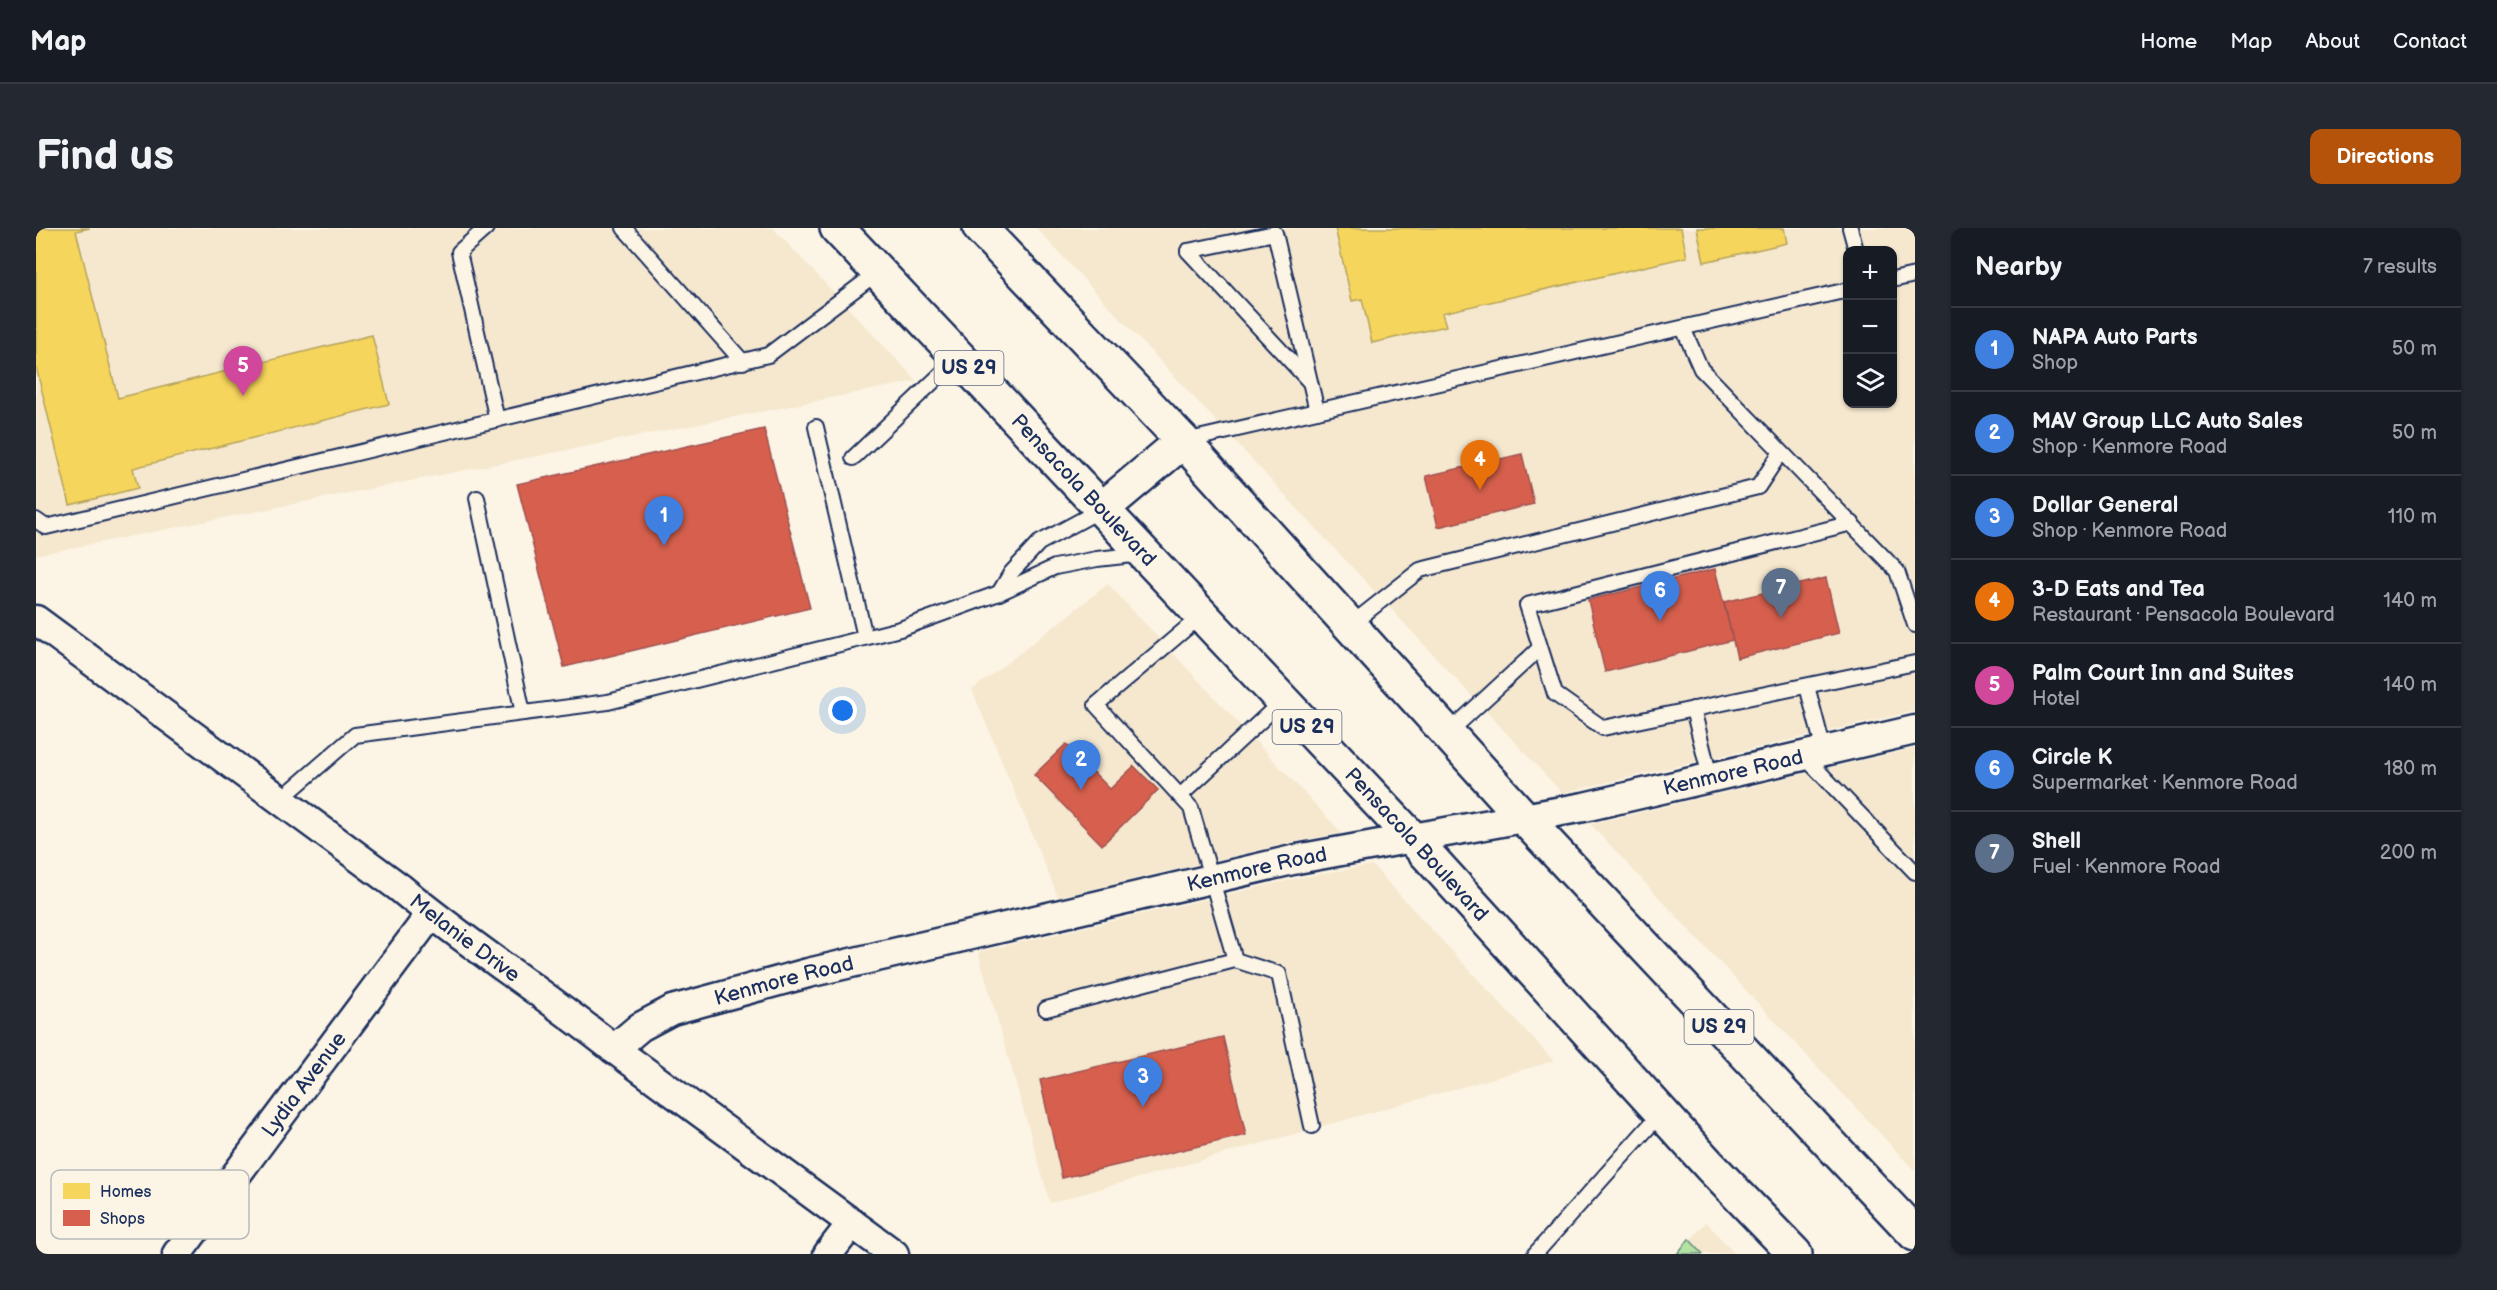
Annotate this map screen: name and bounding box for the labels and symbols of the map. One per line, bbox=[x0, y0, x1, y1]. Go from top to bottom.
pin: 5 bbox=[224, 346, 262, 396]
road number: US 29 bbox=[934, 351, 1004, 385]
street label: Pensacola Boulevard bbox=[1006, 409, 1162, 571]
pin: 4 bbox=[1460, 440, 1500, 490]
pin: 1 bbox=[644, 496, 684, 546]
pin: 7 bbox=[1762, 568, 1800, 618]
pin: 6 bbox=[1640, 572, 1680, 621]
your location bbox=[828, 696, 857, 725]
road number: US 29 bbox=[1272, 710, 1342, 744]
pin: 2 bbox=[1062, 740, 1100, 790]
street label: Kenmore Road bbox=[1660, 744, 1806, 801]
street label: Pensacola Boulevard bbox=[1340, 762, 1494, 926]
street label: Kenmore Road bbox=[1184, 841, 1329, 897]
street label: Melanie Drive bbox=[405, 889, 525, 987]
street label: Kenmore Road bbox=[711, 950, 856, 1010]
road number: US 29 bbox=[1684, 1010, 1754, 1044]
street label: Lydia Avenue bbox=[256, 1027, 351, 1142]
pin: 3 bbox=[1124, 1058, 1162, 1107]
legend bbox=[51, 1170, 249, 1239]
text: Homes bbox=[100, 1183, 152, 1202]
text: Shops bbox=[100, 1210, 145, 1229]

